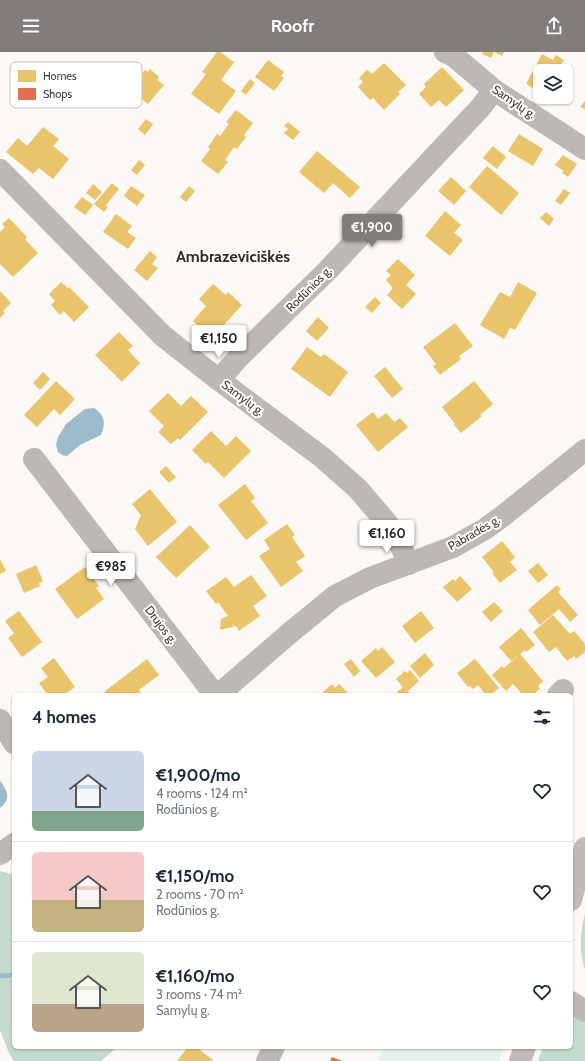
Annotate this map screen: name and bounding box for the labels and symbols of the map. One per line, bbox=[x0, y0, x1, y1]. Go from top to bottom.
legend bbox=[10, 62, 142, 108]
text: Homes bbox=[43, 69, 77, 83]
street label: Samylų g. bbox=[490, 82, 539, 122]
text: Shops bbox=[43, 87, 72, 101]
pin: €1,900 bbox=[339, 214, 405, 248]
district label: Ambrazeviciškės bbox=[176, 247, 290, 266]
street label: Rodūnios g. bbox=[283, 263, 335, 315]
pin: €1,150 bbox=[186, 325, 252, 359]
street label: Samylų g. bbox=[219, 377, 268, 418]
street label: Pabradės g. bbox=[445, 512, 502, 553]
pin: €1,160 bbox=[354, 520, 420, 554]
pin: €985 bbox=[87, 553, 135, 587]
street label: Drujos g. bbox=[142, 603, 181, 647]

